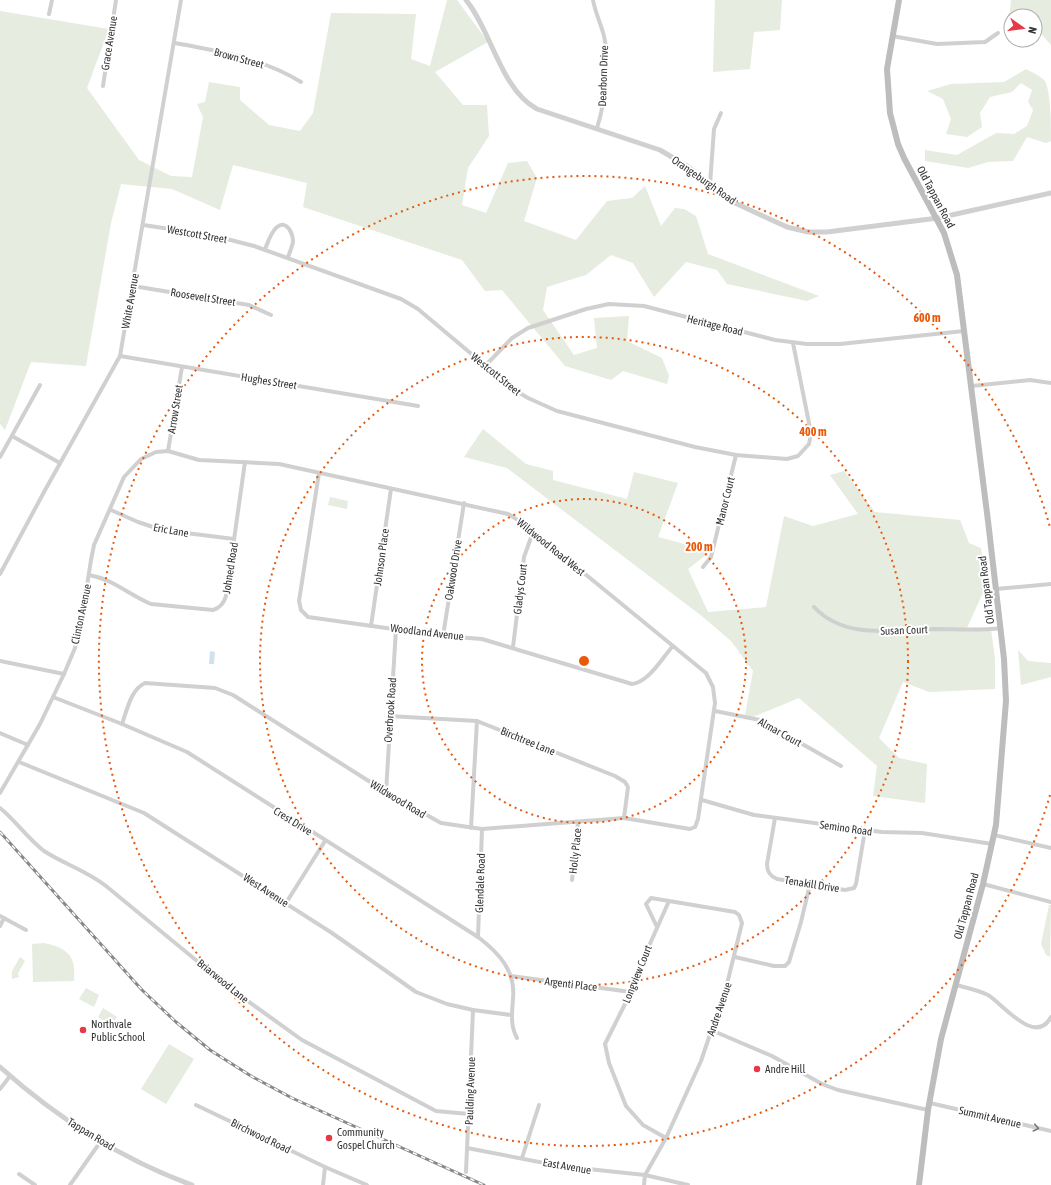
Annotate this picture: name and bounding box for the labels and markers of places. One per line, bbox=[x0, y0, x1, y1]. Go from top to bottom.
centre of rings bbox=[577, 654, 591, 668]
place label: Northvale Public School bbox=[91, 1018, 145, 1043]
marker: Northvale Public School bbox=[78, 1025, 88, 1035]
place label: Andre Hill bbox=[765, 1063, 806, 1075]
marker: Andre Hill bbox=[752, 1064, 762, 1074]
place label: Community Gospel Church bbox=[337, 1126, 395, 1151]
marker: Community Gospel Church bbox=[324, 1133, 334, 1143]

